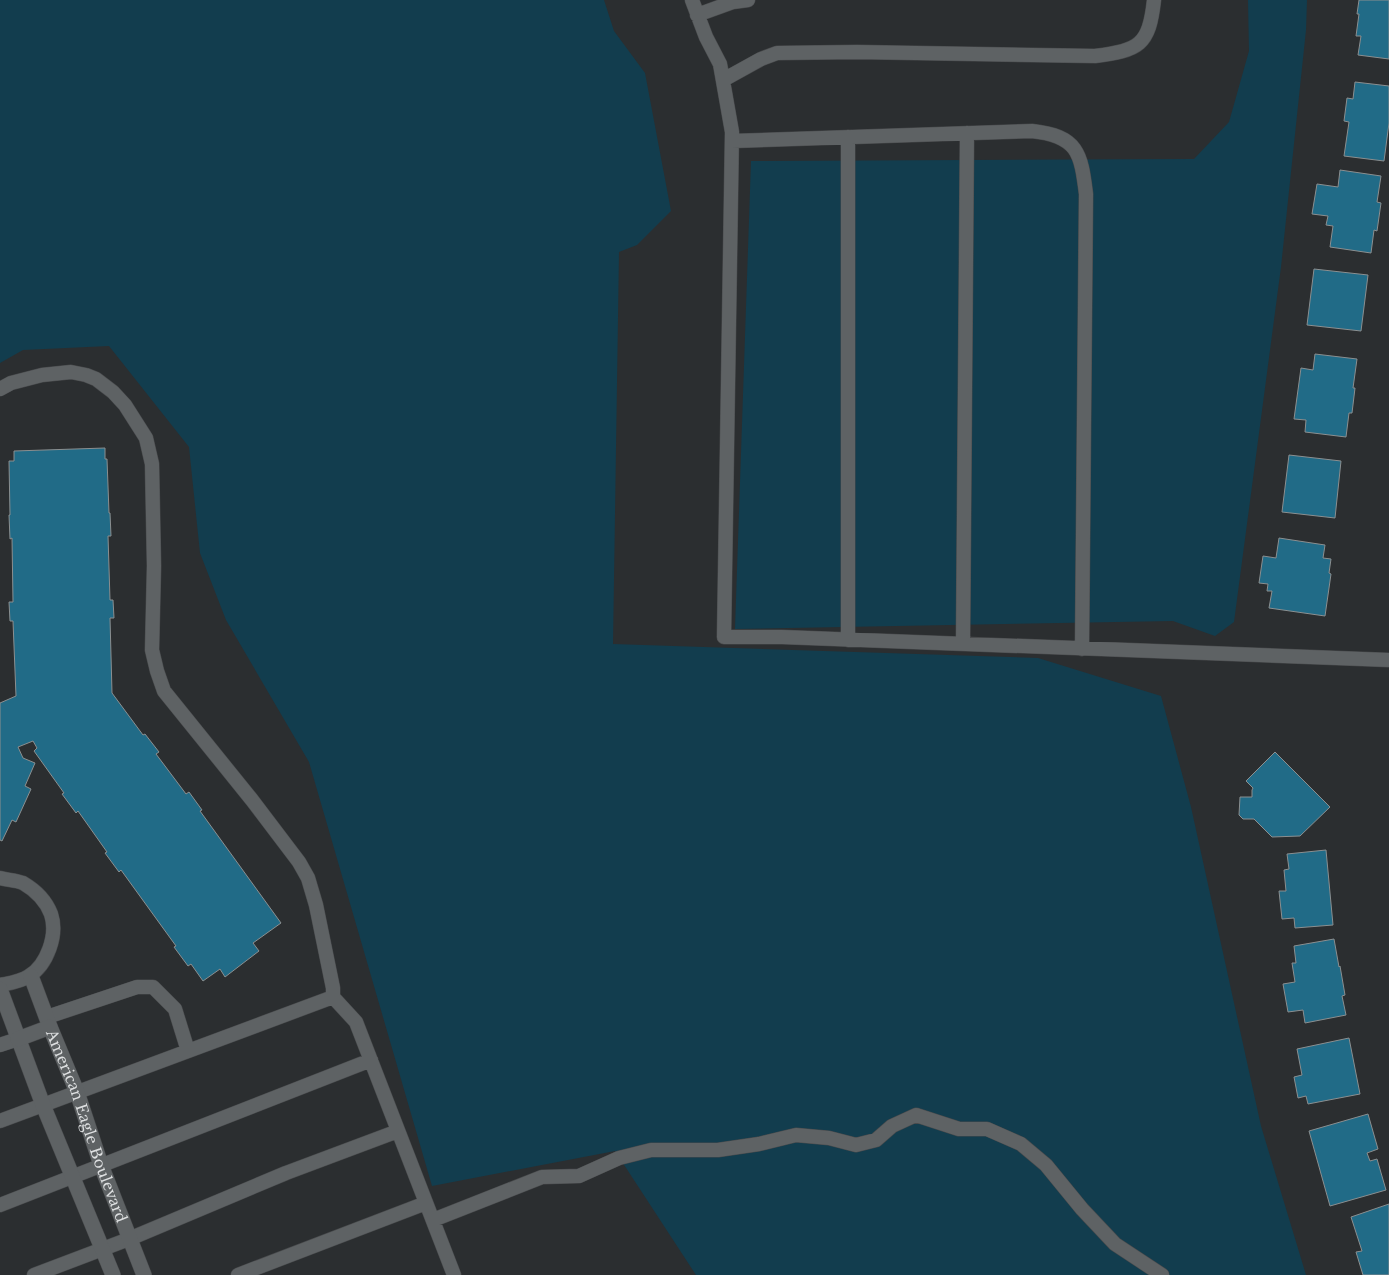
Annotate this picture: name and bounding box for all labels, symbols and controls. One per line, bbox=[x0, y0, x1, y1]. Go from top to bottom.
street label: American Eagle Boulevard bbox=[42, 1025, 132, 1225]

